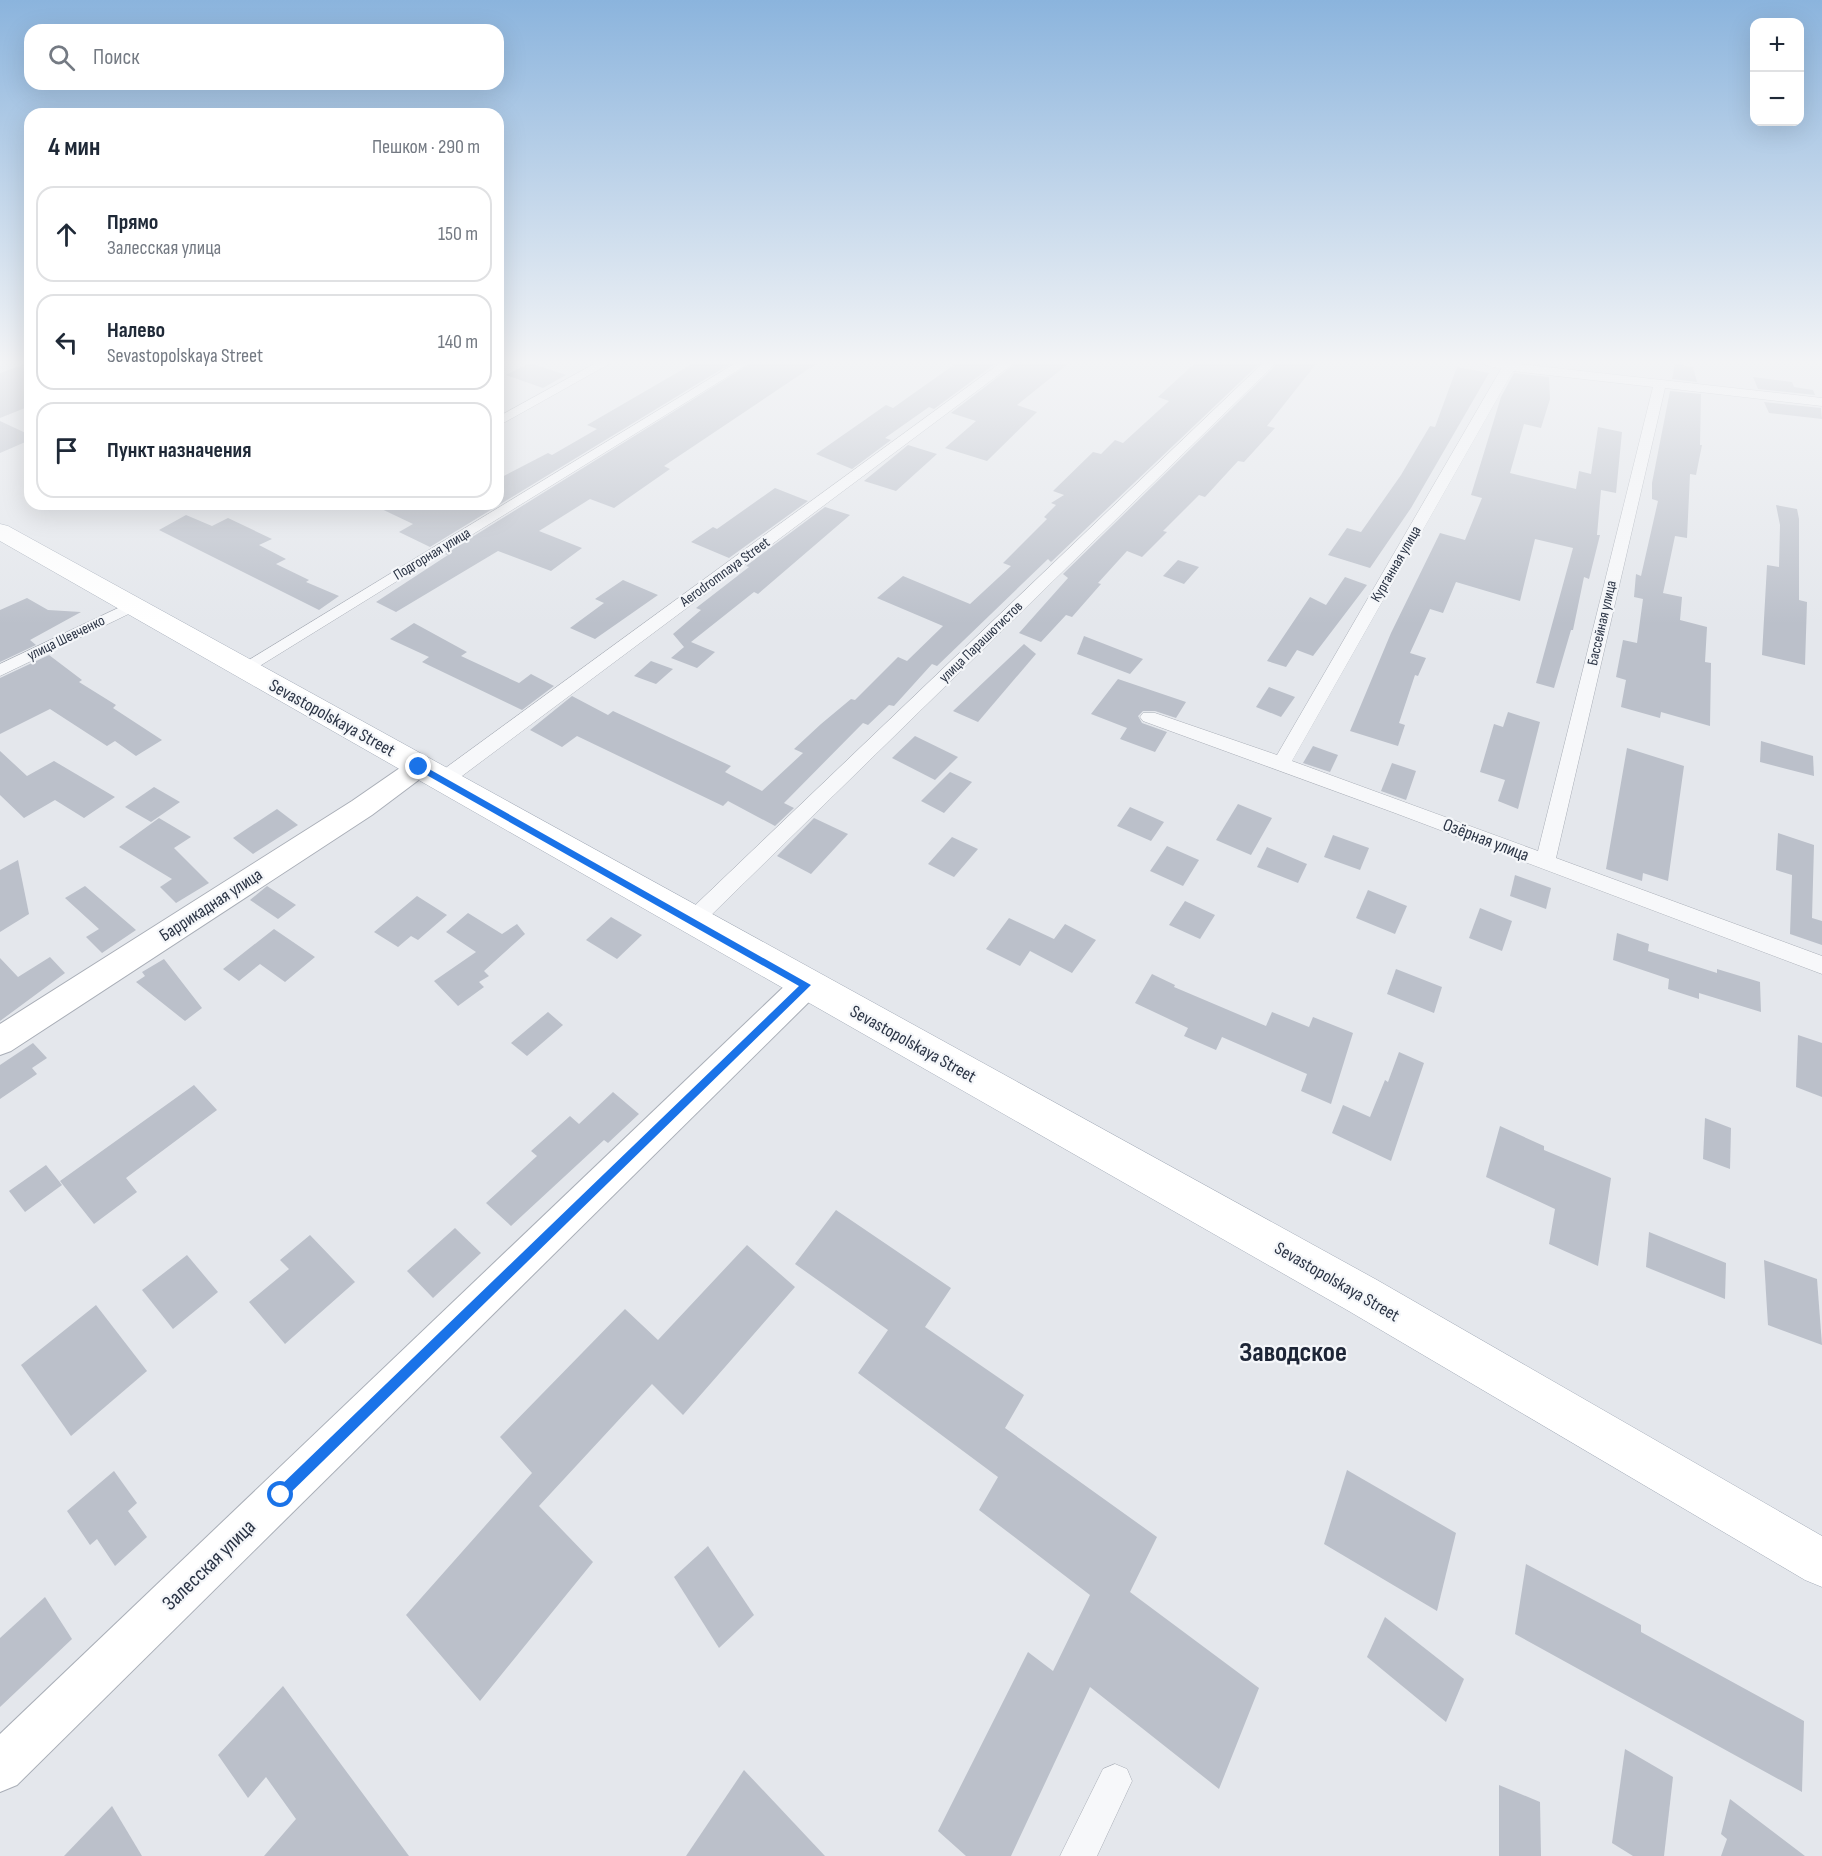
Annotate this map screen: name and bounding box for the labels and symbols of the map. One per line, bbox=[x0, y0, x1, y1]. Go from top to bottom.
street label: Курганная улица bbox=[1366, 522, 1426, 606]
street label: Подгорная улица bbox=[390, 523, 474, 584]
street label: Aerodromnaya Street bbox=[675, 533, 774, 612]
street label: Бассейная улица bbox=[1583, 578, 1621, 667]
street label: улица Парашютистов bbox=[935, 597, 1027, 687]
street label: улица Шевченко bbox=[24, 611, 108, 665]
street label: Sevastopolskaya Street bbox=[265, 675, 399, 762]
route end bbox=[405, 753, 431, 779]
street label: Озёрная улица bbox=[1440, 814, 1532, 866]
street label: Баррикадная улица bbox=[156, 864, 266, 946]
street label: Sevastopolskaya Street bbox=[846, 1001, 980, 1088]
street label: Sevastopolskaya Street bbox=[1271, 1238, 1404, 1326]
district label: Заводское bbox=[1239, 1336, 1347, 1369]
route start bbox=[267, 1481, 293, 1507]
street label: Залесская улица bbox=[157, 1514, 261, 1616]

